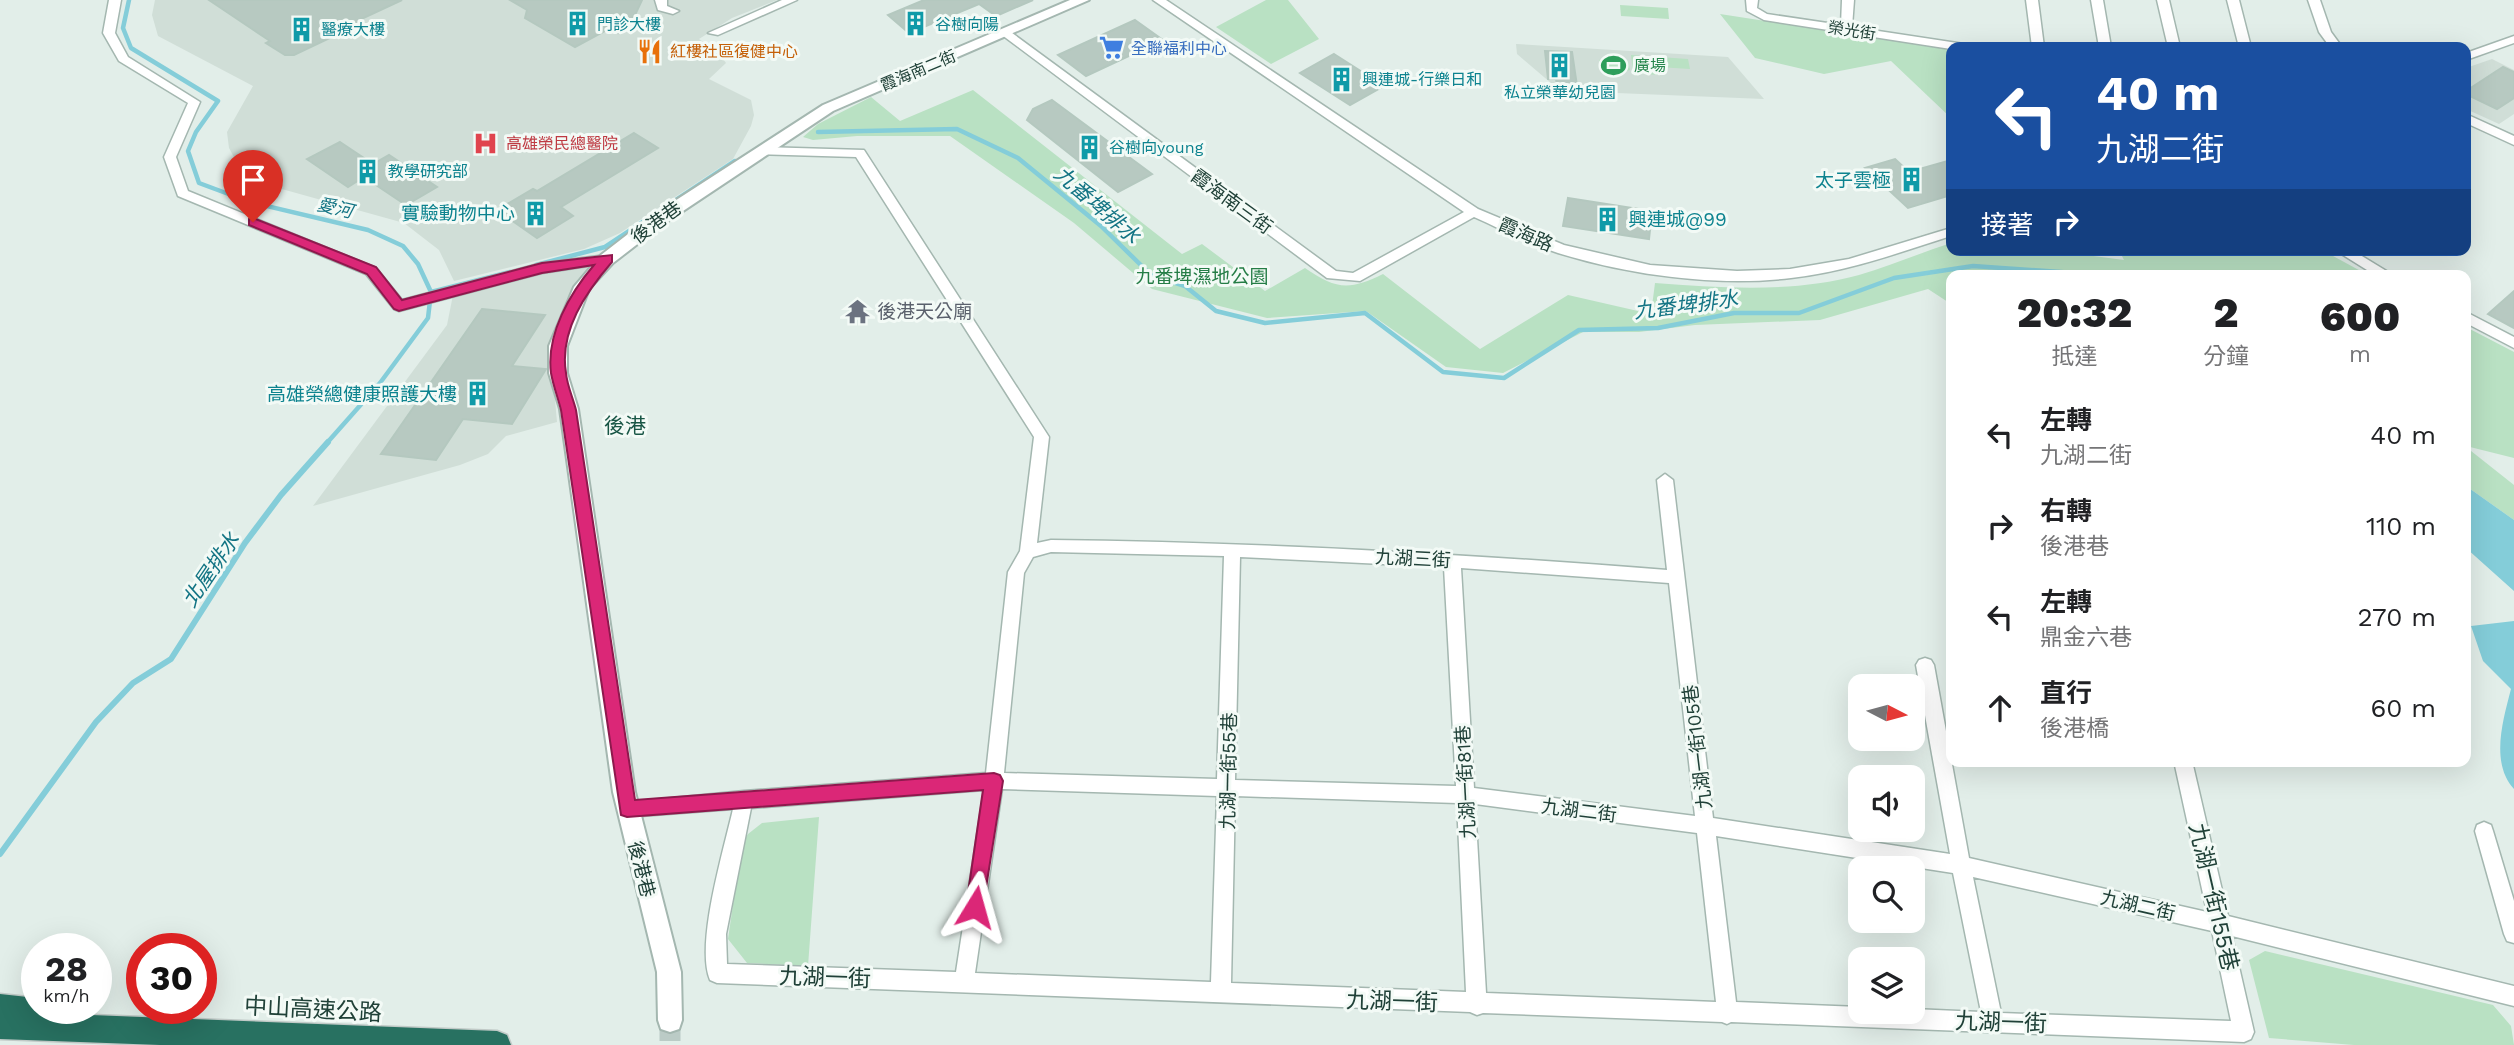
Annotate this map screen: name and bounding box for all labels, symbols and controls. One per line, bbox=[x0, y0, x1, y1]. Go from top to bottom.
building icon: 門診大樓 bbox=[563, 10, 591, 38]
building icon: 谷樹向陽 bbox=[901, 10, 929, 38]
building icon: 醫療大樓 bbox=[287, 15, 315, 43]
place label: 門診大樓 bbox=[597, 15, 661, 34]
place label: 谷樹向陽 bbox=[935, 15, 999, 34]
street label: 榮光街 bbox=[1827, 17, 1877, 44]
place label: 醫療大樓 bbox=[321, 20, 385, 39]
supermarket icon: 全聯福利中心 bbox=[1097, 34, 1125, 62]
restaurant icon: 紅樓社區復健中心 bbox=[636, 37, 664, 65]
place label: 全聯福利中心 bbox=[1131, 39, 1227, 58]
place label: 紅樓社區復健中心 bbox=[670, 42, 798, 61]
street label: 霞海南二街 bbox=[878, 46, 959, 95]
sports icon: 廣場 bbox=[1600, 51, 1628, 79]
building icon: 私立榮華幼兒園 bbox=[1546, 52, 1574, 80]
place label: 廣場 bbox=[1634, 56, 1666, 75]
text: 40 m bbox=[2096, 64, 2219, 122]
building icon: 興連城-行樂日和 bbox=[1328, 65, 1356, 93]
place label: 興連城-行樂日和 bbox=[1362, 70, 1482, 89]
icon: left bbox=[1981, 70, 2072, 161]
place label: 私立榮華幼兒園 bbox=[1504, 83, 1616, 102]
hospital icon: 高雄榮民總醫院 bbox=[472, 129, 500, 157]
text: 九湖二街 bbox=[2096, 130, 2224, 168]
building icon: 谷樹向young bbox=[1075, 133, 1103, 161]
place label: 高雄榮民總醫院 bbox=[506, 134, 618, 153]
place label: 谷樹向young bbox=[1109, 138, 1204, 157]
pin bbox=[223, 150, 283, 222]
building icon: 教學研究部 bbox=[354, 157, 382, 185]
icon: arrive bbox=[234, 161, 272, 199]
water label: 九番埤排水 bbox=[1050, 161, 1146, 249]
place label: 教學研究部 bbox=[388, 162, 468, 181]
street label: 霞海南三街 bbox=[1187, 164, 1277, 239]
building icon: 太子雲極 bbox=[1897, 166, 1925, 194]
place label: 太子雲極 bbox=[1815, 169, 1891, 192]
water label: 愛河 bbox=[315, 193, 358, 222]
street label: 後港巷 bbox=[626, 196, 686, 248]
building icon: 實驗動物中心 bbox=[521, 199, 549, 227]
place label: 實驗動物中心 bbox=[401, 202, 515, 225]
icon: right bbox=[2047, 203, 2085, 241]
building icon: 興連城@99 bbox=[1594, 205, 1622, 233]
place label: 興連城@99 bbox=[1628, 208, 1727, 231]
text: 接著 bbox=[1981, 210, 2033, 240]
street label: 霞海路 bbox=[1495, 213, 1557, 256]
park label: 九番埤濕地公園 bbox=[1135, 265, 1269, 288]
water label: 九番埤排水 bbox=[1632, 286, 1741, 323]
text: 20:32 bbox=[2017, 288, 2132, 337]
text: 2 bbox=[2213, 288, 2239, 337]
text: 600 bbox=[2320, 292, 2400, 341]
temple icon: 後港天公廟 bbox=[843, 297, 871, 325]
place label: 後港天公廟 bbox=[877, 300, 972, 323]
text: m bbox=[2349, 341, 2371, 368]
text: 抵達 bbox=[2051, 343, 2097, 370]
text: 分鐘 bbox=[2203, 343, 2249, 370]
building icon: 高雄榮總健康照護大樓 bbox=[463, 380, 491, 408]
place label: 高雄榮總健康照護大樓 bbox=[267, 383, 457, 406]
text: 左轉 bbox=[2040, 405, 2092, 435]
district label: 後港 bbox=[604, 413, 646, 438]
icon: left bbox=[1981, 416, 2019, 454]
text: 40 m bbox=[2370, 420, 2436, 450]
text: 九湖二街 bbox=[2040, 442, 2132, 469]
text: 右轉 bbox=[2040, 496, 2092, 526]
icon: right bbox=[1981, 507, 2019, 545]
text: 110 m bbox=[2366, 511, 2436, 541]
water label: 北屋排水 bbox=[177, 527, 245, 612]
text: 後港巷 bbox=[2040, 533, 2109, 560]
street label: 九湖三街 bbox=[1374, 545, 1452, 572]
text: 左轉 bbox=[2040, 587, 2092, 617]
icon: left bbox=[1981, 598, 2019, 636]
text: 270 m bbox=[2357, 602, 2436, 632]
text: 鼎金六巷 bbox=[2040, 624, 2132, 651]
north arrow bbox=[1848, 674, 1925, 751]
map controls bbox=[1848, 674, 1925, 1024]
text: 直行 bbox=[2040, 678, 2092, 708]
street label: 九湖一街105巷 bbox=[1678, 683, 1717, 811]
icon: ahead bbox=[1981, 689, 2019, 727]
text: 60 m bbox=[2370, 693, 2436, 723]
street label: 九湖一街55巷 bbox=[1216, 712, 1241, 830]
text: 後港橋 bbox=[2040, 715, 2109, 742]
street label: 九湖一街81巷 bbox=[1451, 724, 1480, 840]
button: sound bbox=[1848, 765, 1925, 842]
street label: 九湖二街 bbox=[1540, 794, 1618, 827]
street label: 九湖一街155巷 bbox=[2183, 821, 2244, 974]
street label: 後港巷 bbox=[623, 839, 660, 900]
button: search bbox=[1848, 856, 1925, 933]
position arrow bbox=[938, 870, 1012, 944]
street label: 九湖二街 bbox=[2098, 886, 2178, 925]
speed limit sign: 30 bbox=[126, 933, 217, 1024]
button: layers bbox=[1848, 947, 1925, 1024]
text: 28 bbox=[45, 948, 88, 990]
street label: 九湖一街 bbox=[779, 962, 871, 993]
text: km/h bbox=[43, 985, 90, 1006]
street label: 九湖一街 bbox=[1346, 986, 1438, 1017]
street label: 中山高速公路 bbox=[243, 992, 383, 1027]
street label: 九湖一街 bbox=[1955, 1007, 2047, 1038]

